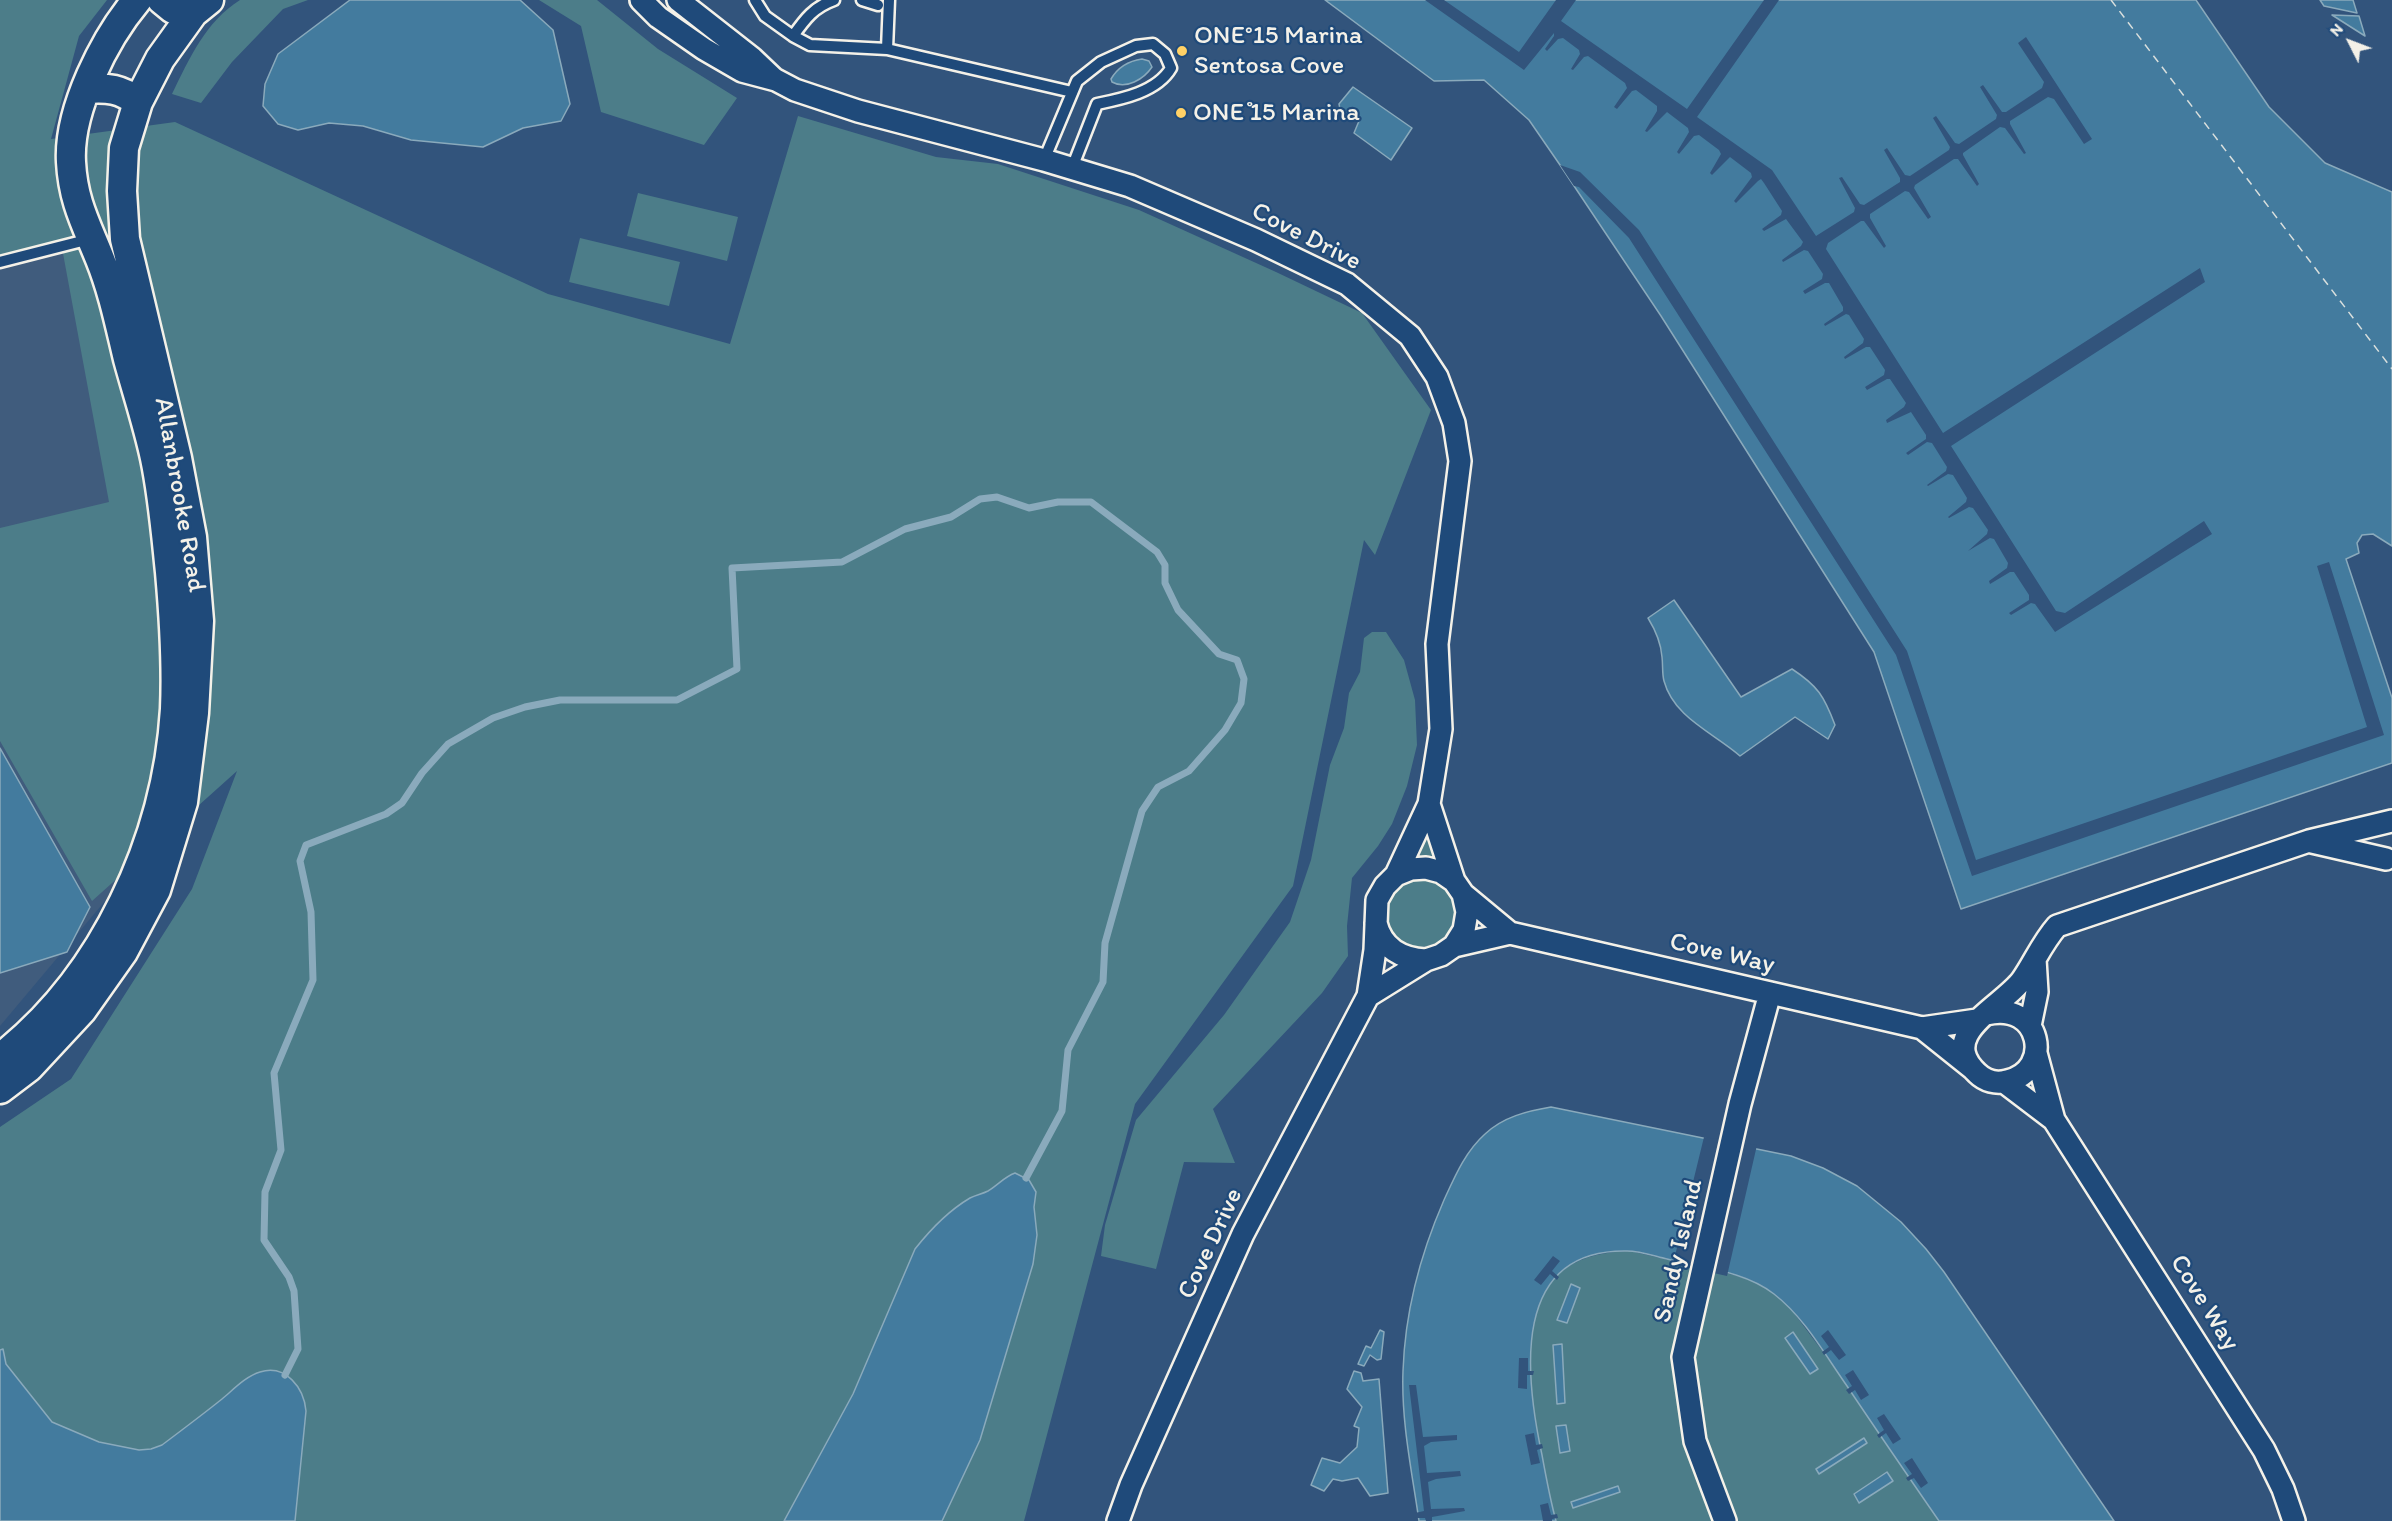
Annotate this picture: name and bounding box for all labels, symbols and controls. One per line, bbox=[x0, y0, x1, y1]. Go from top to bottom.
north arrow bbox=[2320, 12, 2380, 72]
text: N bbox=[2326, 19, 2347, 40]
place label: ONE°15 Marina Sentosa Cove bbox=[1194, 20, 1363, 82]
marker: ONE°15 Marina Sentosa Cove bbox=[1175, 44, 1189, 58]
place label: ONE ̊15 Marina bbox=[1193, 97, 1360, 129]
marker: ONE ̊15 Marina bbox=[1174, 106, 1188, 120]
street label: Cove Drive bbox=[1246, 196, 1366, 278]
street label: Allanbrooke Road bbox=[147, 395, 211, 595]
street label: Cove Way bbox=[1666, 927, 1778, 981]
street label: Sandy Island bbox=[1647, 1176, 1711, 1326]
street label: Cove Drive bbox=[1172, 1184, 1250, 1304]
street label: Cove Way bbox=[2162, 1249, 2246, 1357]

